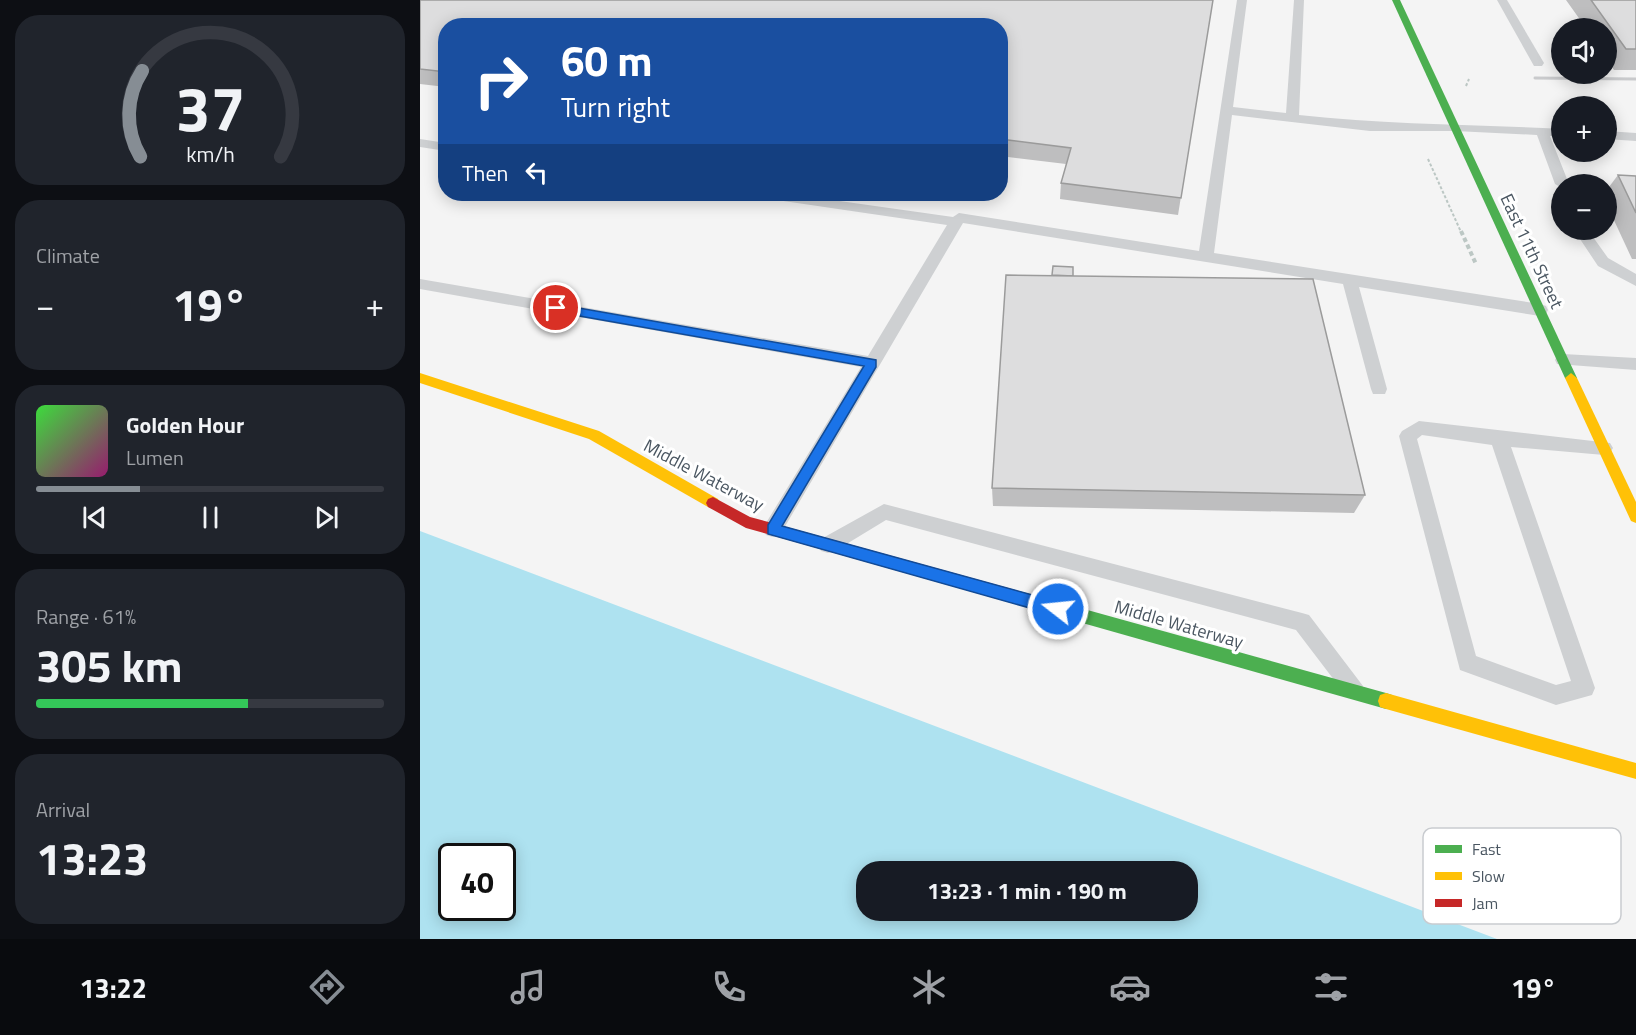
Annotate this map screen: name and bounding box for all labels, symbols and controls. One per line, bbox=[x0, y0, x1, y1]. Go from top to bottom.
map controls bbox=[1551, 18, 1617, 240]
button: sound bbox=[1551, 18, 1617, 84]
text: 60 m bbox=[561, 28, 653, 92]
icon: right bbox=[462, 42, 540, 120]
text: 37 bbox=[175, 60, 245, 155]
text: Turn right bbox=[561, 86, 670, 127]
button: + bbox=[1551, 96, 1617, 162]
text: km/h bbox=[186, 138, 234, 170]
text: Then bbox=[462, 156, 508, 190]
icon: left bbox=[520, 156, 553, 189]
button: − bbox=[1551, 174, 1617, 240]
street label: East 11th Street bbox=[1494, 189, 1571, 314]
text: Climate bbox=[36, 240, 100, 271]
text: 19° bbox=[172, 270, 248, 338]
text: − bbox=[36, 280, 54, 330]
text: + bbox=[366, 280, 384, 330]
pin bbox=[530, 282, 581, 333]
icon: arrive bbox=[539, 291, 572, 324]
text: Golden Hour bbox=[126, 408, 244, 442]
street label: Middle Waterway bbox=[639, 432, 769, 518]
text: Lumen bbox=[126, 442, 184, 473]
icon: previous bbox=[78, 501, 111, 534]
icon: pause bbox=[194, 501, 227, 534]
icon: next bbox=[310, 501, 343, 534]
position arrow bbox=[1026, 577, 1090, 641]
street label: Middle Waterway bbox=[1111, 593, 1247, 655]
text: Range · 61% bbox=[36, 601, 136, 632]
text: 305 km bbox=[36, 631, 182, 699]
text: Arrival bbox=[36, 794, 90, 825]
text: 13:23 bbox=[36, 824, 148, 892]
legend bbox=[1423, 828, 1621, 924]
text: Fast bbox=[1472, 837, 1501, 861]
speed limit sign: 40 bbox=[438, 843, 516, 921]
text: Slow bbox=[1472, 864, 1505, 888]
text: 13:23 · 1 min · 190 m bbox=[927, 874, 1127, 908]
text: Jam bbox=[1472, 891, 1498, 915]
icon: directions bbox=[306, 966, 348, 1008]
icon: music bbox=[507, 966, 549, 1008]
icon: phone bbox=[708, 966, 750, 1008]
icon: climate bbox=[908, 966, 950, 1008]
icon: car bbox=[1109, 966, 1151, 1008]
icon: filters bbox=[1310, 966, 1352, 1008]
text: 13:22 bbox=[79, 967, 147, 1008]
text: 19° bbox=[1511, 967, 1556, 1008]

